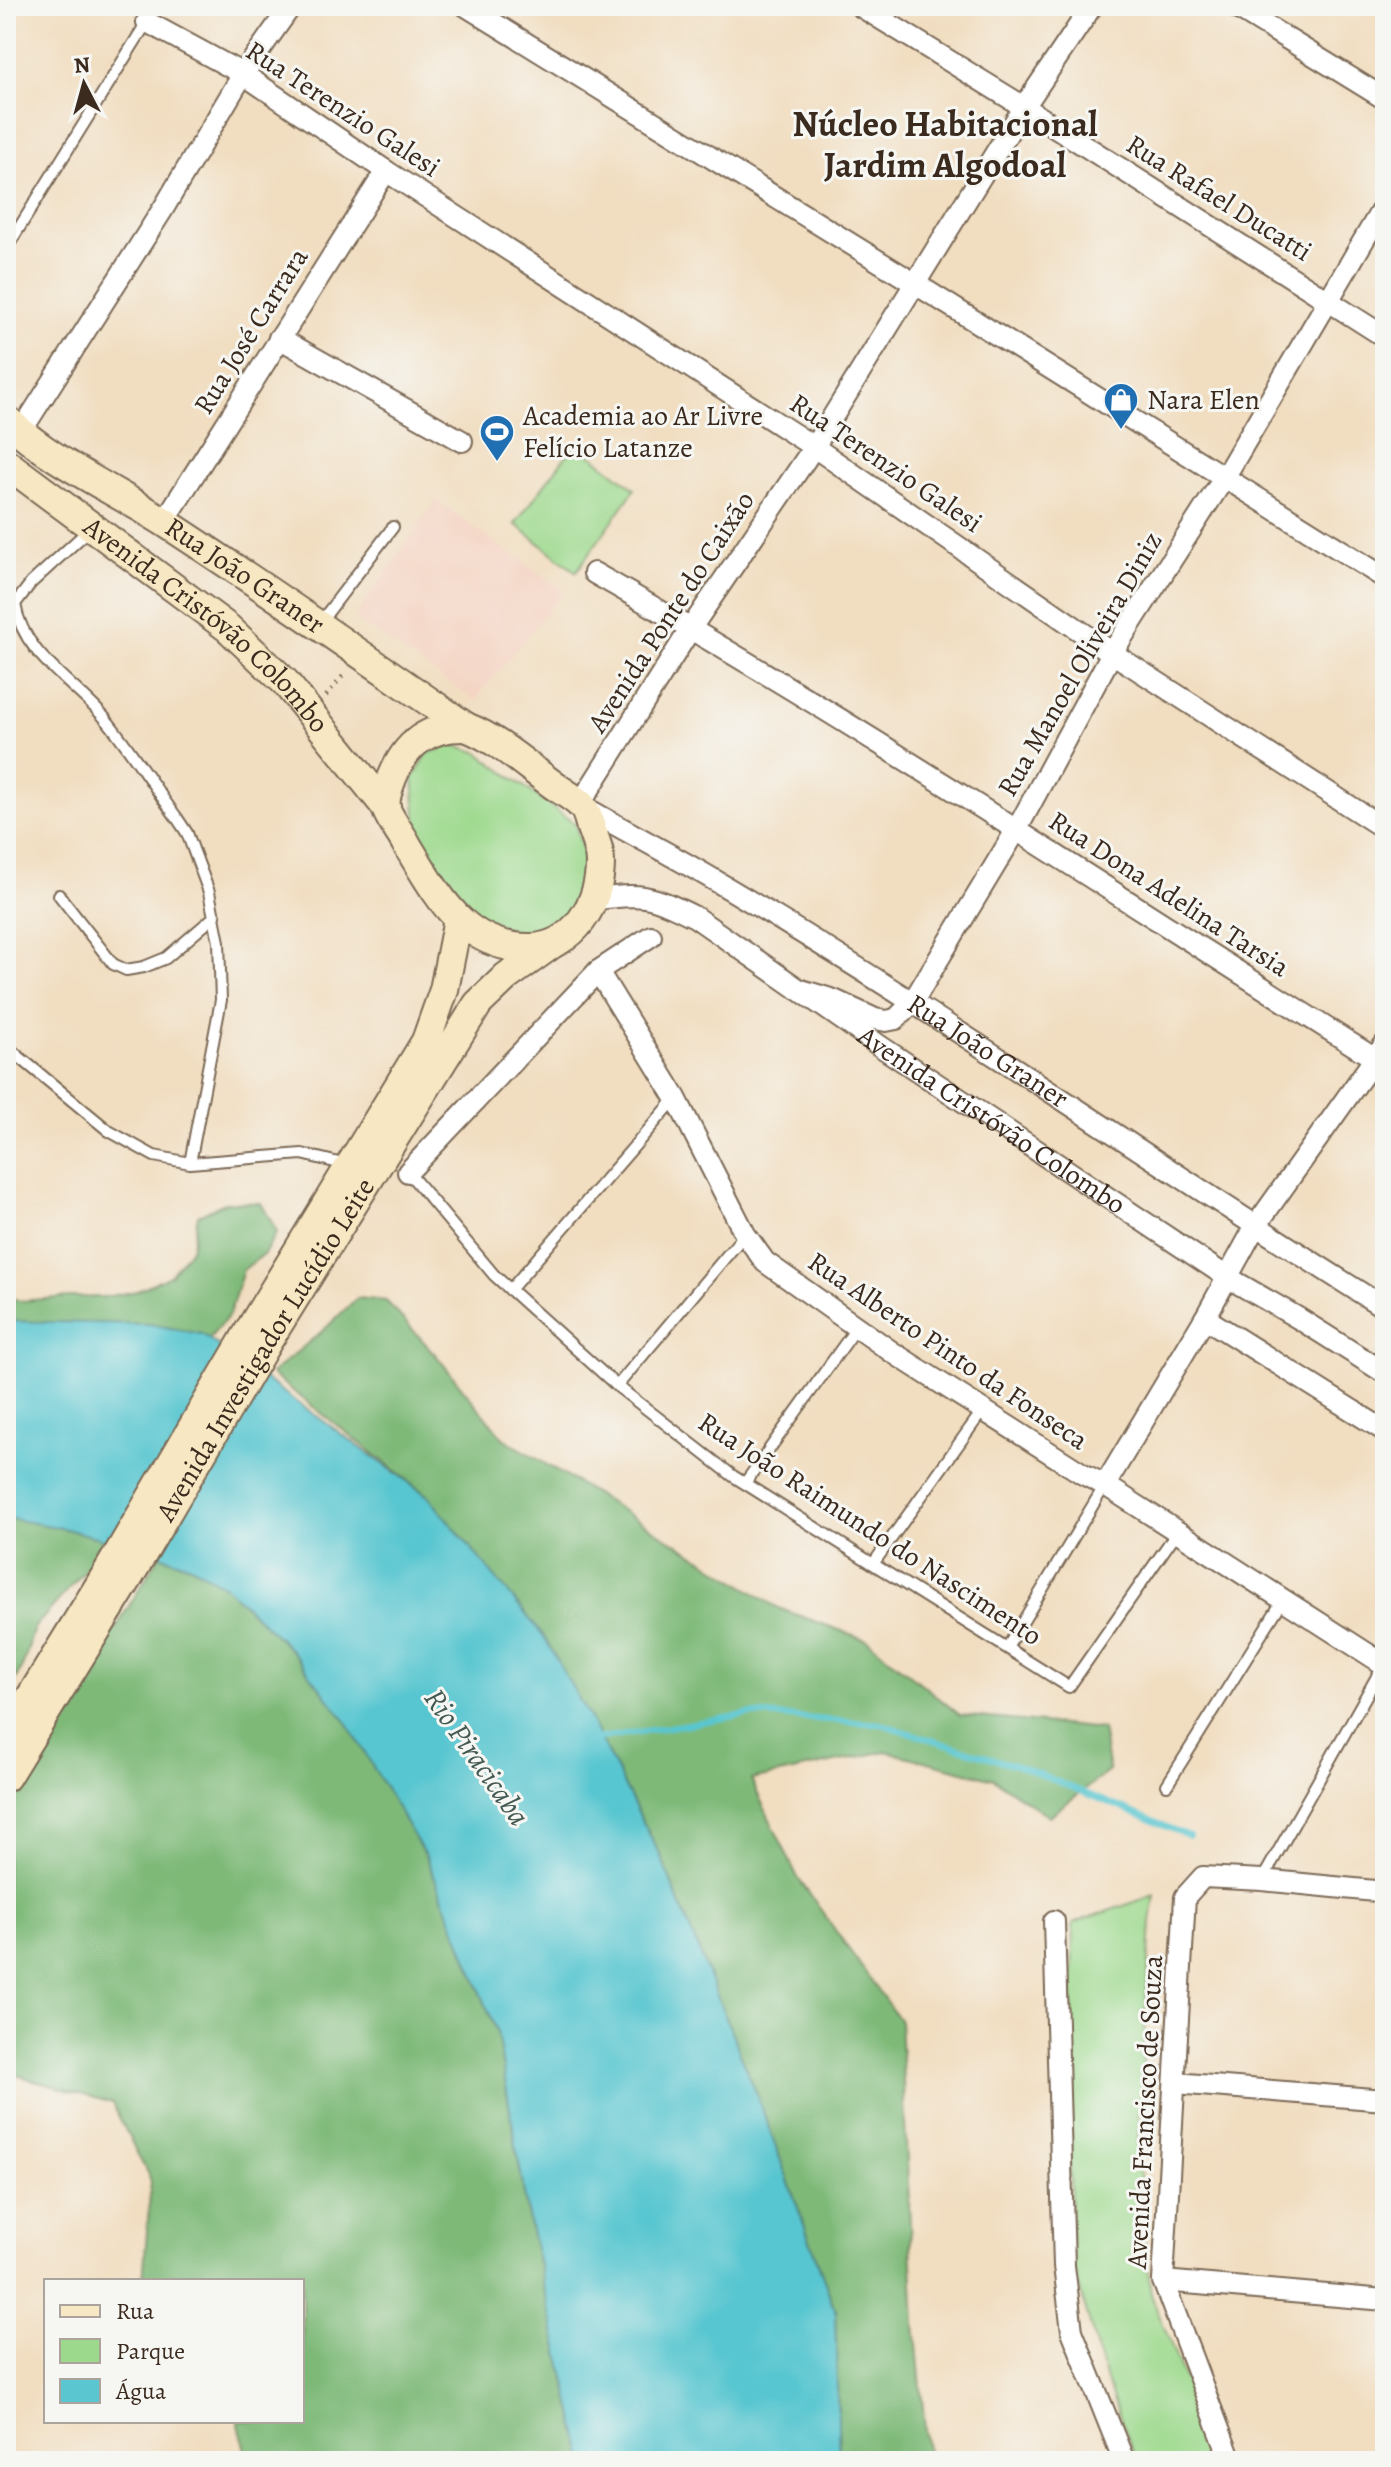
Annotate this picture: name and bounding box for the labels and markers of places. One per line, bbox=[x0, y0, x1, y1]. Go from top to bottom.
shop icon: Nara Elen bbox=[1102, 381, 1140, 431]
place label: Nara Elen bbox=[1147, 381, 1260, 419]
place label: Academia ao Ar Livre Felício Latanze bbox=[522, 397, 763, 467]
sports icon: Academia ao Ar Livre Felício Latanze bbox=[478, 413, 516, 463]

